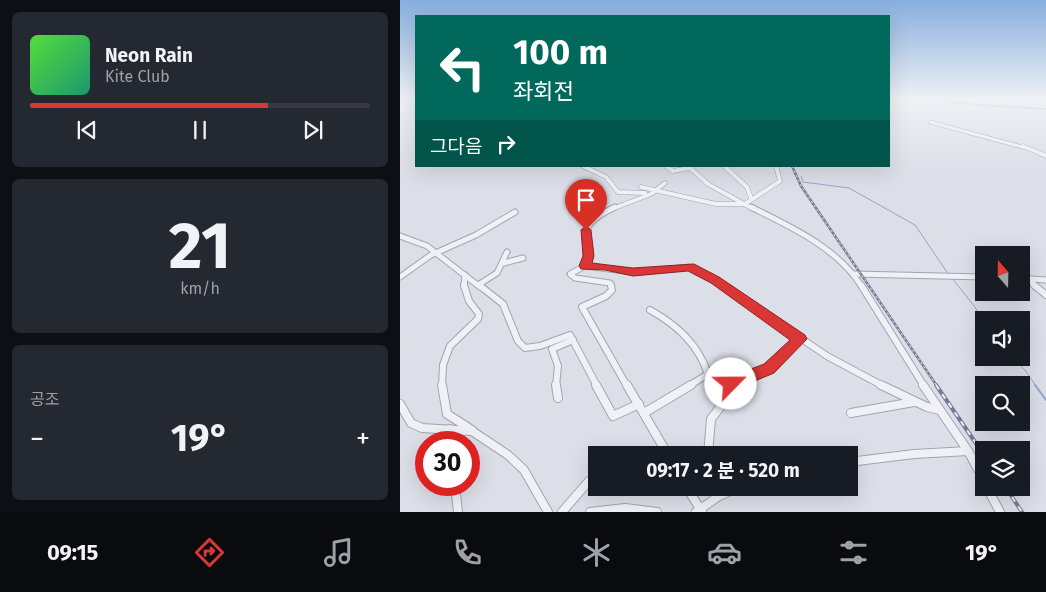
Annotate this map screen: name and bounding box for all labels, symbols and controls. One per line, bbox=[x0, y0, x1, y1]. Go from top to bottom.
text: 100 m bbox=[513, 31, 608, 73]
icon: left bbox=[430, 35, 495, 100]
text: Neon Rain bbox=[105, 44, 193, 67]
text: Kite Club bbox=[105, 67, 170, 86]
text: 좌회전 bbox=[513, 78, 574, 105]
icon: previous bbox=[73, 116, 101, 144]
icon: pause bbox=[186, 116, 214, 144]
icon: next bbox=[299, 116, 327, 144]
icon: right bbox=[492, 130, 520, 158]
text: 그다음 bbox=[430, 135, 482, 158]
pin bbox=[565, 179, 607, 230]
icon: arrive bbox=[572, 186, 600, 214]
text: 21 bbox=[169, 207, 231, 285]
north arrow bbox=[975, 246, 1030, 301]
map controls bbox=[975, 246, 1030, 496]
text: km/h bbox=[180, 279, 220, 298]
button: sound bbox=[975, 311, 1030, 366]
position arrow bbox=[704, 357, 756, 409]
button: search bbox=[975, 376, 1030, 431]
text: 공조 bbox=[30, 390, 59, 409]
text: 19° bbox=[171, 415, 229, 461]
text: − bbox=[30, 422, 44, 455]
text: + bbox=[356, 422, 370, 455]
speed limit sign: 30 bbox=[415, 431, 480, 496]
button: layers bbox=[975, 441, 1030, 496]
text: 09:17 · 2 분 · 520 m bbox=[646, 459, 800, 482]
icon: directions bbox=[192, 535, 227, 570]
icon: music bbox=[321, 535, 356, 570]
icon: phone bbox=[450, 535, 485, 570]
icon: climate bbox=[579, 535, 614, 570]
icon: car bbox=[707, 535, 742, 570]
icon: filters bbox=[836, 535, 871, 570]
text: 09:15 bbox=[47, 539, 98, 566]
text: 19° bbox=[965, 539, 999, 566]

